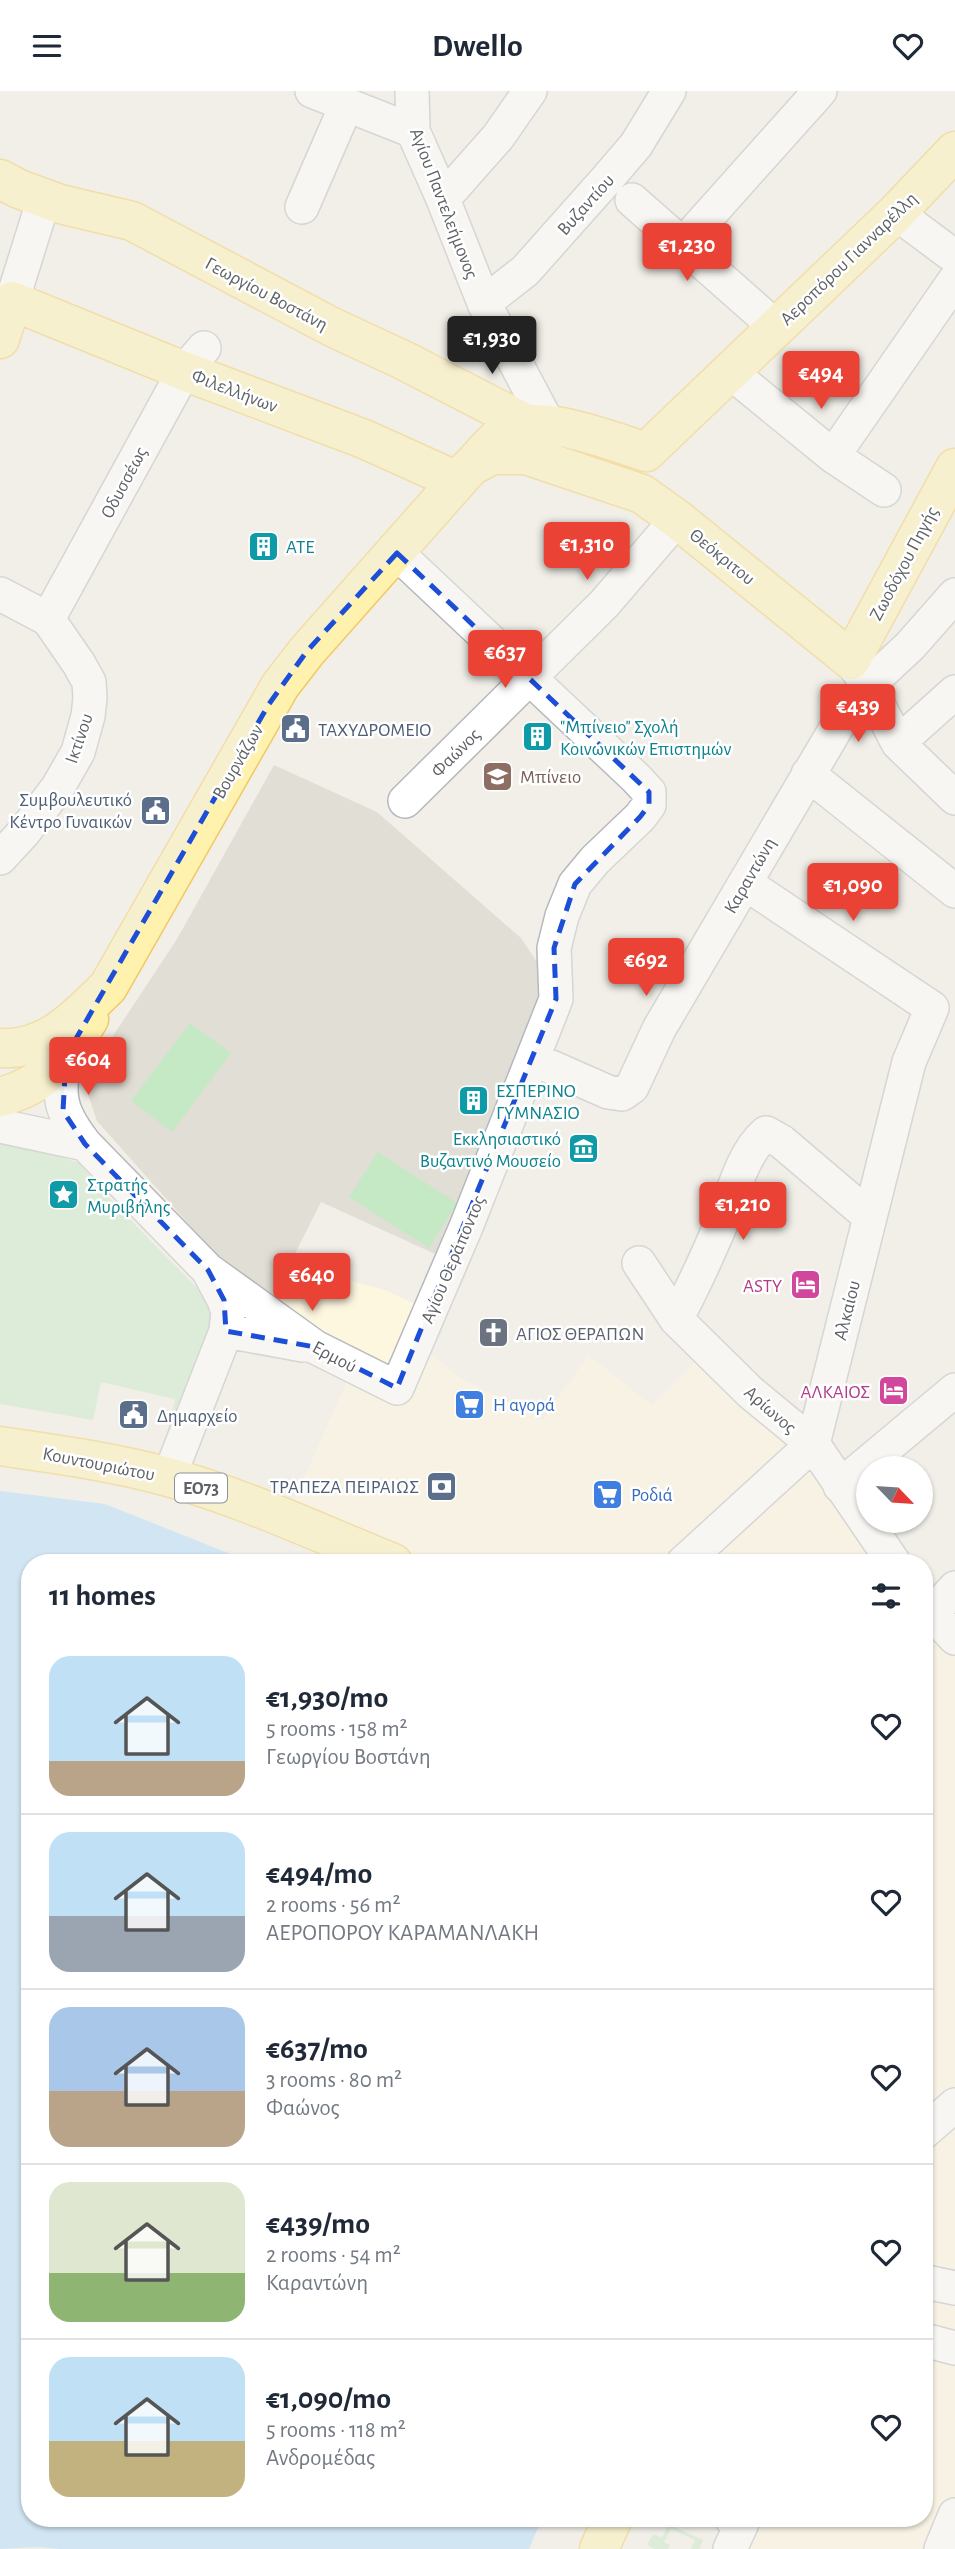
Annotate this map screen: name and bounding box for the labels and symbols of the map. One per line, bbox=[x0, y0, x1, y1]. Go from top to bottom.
street label: Αγίου Παντελεήμονος bbox=[406, 126, 481, 282]
street label: Βυζαντίου bbox=[554, 171, 618, 239]
street label: Αεροπόρου Γιανναρέλλη bbox=[777, 189, 921, 329]
pin: €1,230 bbox=[630, 223, 744, 283]
street label: Γεωργίου Βοστάνη bbox=[202, 254, 331, 335]
pin: €1,930 bbox=[435, 317, 549, 376]
pin: €494 bbox=[780, 351, 862, 411]
street label: Φιλελλήνων bbox=[189, 366, 280, 416]
street label: Οδυσσέως bbox=[98, 444, 151, 522]
street label: Ζωοδόχου Πηγής bbox=[866, 504, 942, 624]
pin: €1,310 bbox=[530, 523, 644, 582]
street label: Θεόκριτου bbox=[686, 525, 758, 589]
building icon: ΑΤΕ bbox=[246, 529, 280, 563]
place label: ΑΤΕ bbox=[286, 538, 314, 557]
pin: €637 bbox=[464, 631, 546, 690]
pin: €439 bbox=[817, 685, 899, 744]
street label: Ικτίνου bbox=[62, 711, 97, 766]
public building icon: ΤΑΧΥΔΡΟΜΕΙΟ bbox=[278, 712, 312, 746]
place label: "Μπίνειο" Σχολή Κοινωνικών Επιστημών bbox=[560, 718, 731, 759]
building icon: "Μπίνειο" Σχολή Κοινωνικών Επιστημών bbox=[520, 720, 554, 754]
street label: Βουρνάζων bbox=[209, 721, 267, 802]
place label: ΤΑΧΥΔΡΟΜΕΙΟ bbox=[318, 721, 431, 740]
street label: Φαώνος bbox=[428, 725, 484, 781]
school or university icon: Μπίνειο bbox=[480, 759, 514, 793]
place label: Μπίνειο bbox=[520, 768, 581, 787]
place label: Συμβουλευτικό Κέντρο Γυναικών bbox=[9, 791, 132, 832]
public building icon: Συμβουλευτικό Κέντρο Γυναικών bbox=[138, 793, 172, 827]
street label: Καραντώνη bbox=[721, 834, 780, 917]
pin: €1,090 bbox=[796, 863, 910, 923]
pin: €692 bbox=[605, 939, 687, 998]
pin: €604 bbox=[47, 1037, 129, 1097]
place label: ΕΣΠΕΡΙΝΟ ΓΥΜΝΑΣΙΟ bbox=[496, 1082, 580, 1123]
building icon: ΕΣΠΕΡΙΝΟ ΓΥΜΝΑΣΙΟ bbox=[456, 1084, 490, 1118]
place label: Εκκλησιαστικό Βυζαντινό Μουσείο bbox=[420, 1130, 561, 1171]
museum icon: Εκκλησιαστικό Βυζαντινό Μουσείο bbox=[567, 1132, 601, 1166]
place label: Στρατής Μυριβήλης bbox=[87, 1176, 170, 1217]
place icon: Στρατής Μυριβήλης bbox=[47, 1178, 81, 1212]
pin: €1,210 bbox=[686, 1183, 800, 1242]
street label: Αγίου Θεράποντος bbox=[418, 1193, 489, 1326]
pin: €640 bbox=[271, 1253, 353, 1313]
hotel icon: ASTY bbox=[788, 1268, 822, 1302]
place label: ASTY bbox=[743, 1277, 782, 1296]
street label: Αλκαίου bbox=[831, 1278, 864, 1342]
church icon: ΑΓΙΟΣ ΘΕΡΑΠΩΝ bbox=[476, 1316, 510, 1350]
place label: ΑΓΙΟΣ ΘΕΡΑΠΩΝ bbox=[516, 1325, 644, 1344]
street label: Ερμού bbox=[309, 1338, 360, 1377]
hotel icon: ΑΛΚΑΙΟΣ bbox=[876, 1374, 910, 1408]
street label: Αρίωνος bbox=[740, 1383, 800, 1438]
place label: ΑΛΚΑΙΟΣ bbox=[801, 1383, 870, 1402]
supermarket icon: Η αγορά bbox=[453, 1387, 487, 1421]
place label: Η αγορά bbox=[493, 1396, 555, 1415]
public building icon: Δημαρχείο bbox=[117, 1398, 151, 1432]
place label: Δημαρχείο bbox=[157, 1407, 237, 1426]
street label: Κουντουριώτου bbox=[41, 1444, 157, 1485]
north arrow bbox=[856, 1456, 933, 1533]
bank icon: ΤΡΑΠΕΖΑ ΠΕΙΡΑΙΩΣ bbox=[425, 1469, 459, 1503]
road number: ΕΟ73 bbox=[175, 1473, 227, 1503]
supermarket icon: Ροδιά bbox=[591, 1477, 625, 1511]
place label: ΤΡΑΠΕΖΑ ΠΕΙΡΑΙΩΣ bbox=[270, 1478, 419, 1497]
place label: Ροδιά bbox=[631, 1486, 673, 1505]

